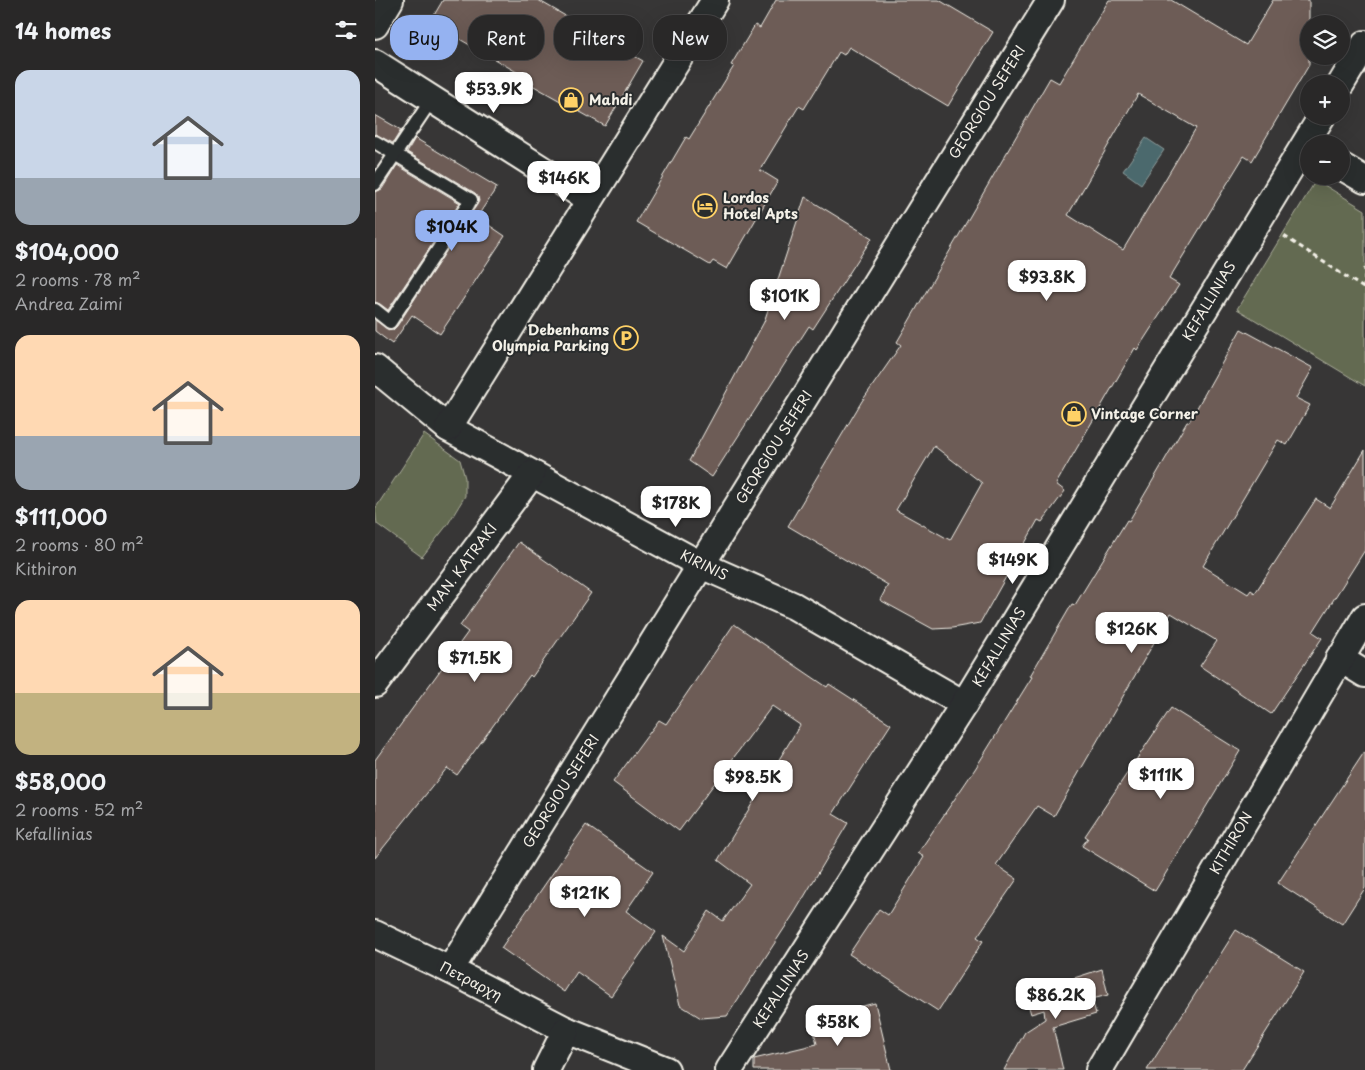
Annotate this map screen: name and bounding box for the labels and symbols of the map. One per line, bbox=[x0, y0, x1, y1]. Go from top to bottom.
street label: GEORGIOU SEFERI bbox=[943, 41, 1030, 163]
pin: $53.9K bbox=[453, 72, 535, 114]
shop icon: Mahdi bbox=[558, 87, 584, 113]
place label: Mahdi bbox=[589, 89, 632, 110]
pin: $146K bbox=[529, 160, 599, 203]
place label: Lordos Hotel Apts bbox=[723, 187, 798, 224]
hotel icon: Lordos Hotel Apts bbox=[692, 193, 718, 219]
pin: $104K bbox=[417, 210, 487, 252]
street label: KEFALLINIAS bbox=[1176, 257, 1241, 345]
pin: $93.8K bbox=[1006, 260, 1088, 302]
pin: $101K bbox=[750, 278, 820, 321]
place label: Debenhams Olympia Parking bbox=[492, 319, 609, 356]
parking icon: Debenhams Olympia Parking bbox=[613, 325, 639, 351]
street label: GEORGIOU SEFERI bbox=[730, 386, 817, 508]
shop icon: Vintage Corner bbox=[1061, 401, 1087, 427]
place label: Vintage Corner bbox=[1091, 403, 1199, 424]
pin: $178K bbox=[641, 486, 711, 528]
street label: MAN. KATRAKI bbox=[422, 518, 502, 615]
pin: $149K bbox=[978, 542, 1048, 585]
street label: KIRINIS bbox=[677, 544, 732, 585]
street label: KEFALLINIAS bbox=[966, 603, 1031, 691]
pin: $126K bbox=[1097, 612, 1167, 654]
pin: $71.5K bbox=[434, 640, 516, 683]
street label: GEORGIOU SEFERI bbox=[517, 730, 604, 852]
pin: $111K bbox=[1126, 758, 1196, 800]
pin: $98.5K bbox=[712, 760, 794, 802]
street label: KITHIRON bbox=[1204, 807, 1257, 878]
pin: $121K bbox=[550, 876, 620, 918]
street label: KEFALLINIAS bbox=[747, 945, 814, 1032]
street label: Πετραρχη bbox=[436, 956, 506, 1005]
pin: $86.2K bbox=[1015, 978, 1097, 1020]
pin: $58K bbox=[808, 1004, 868, 1047]

